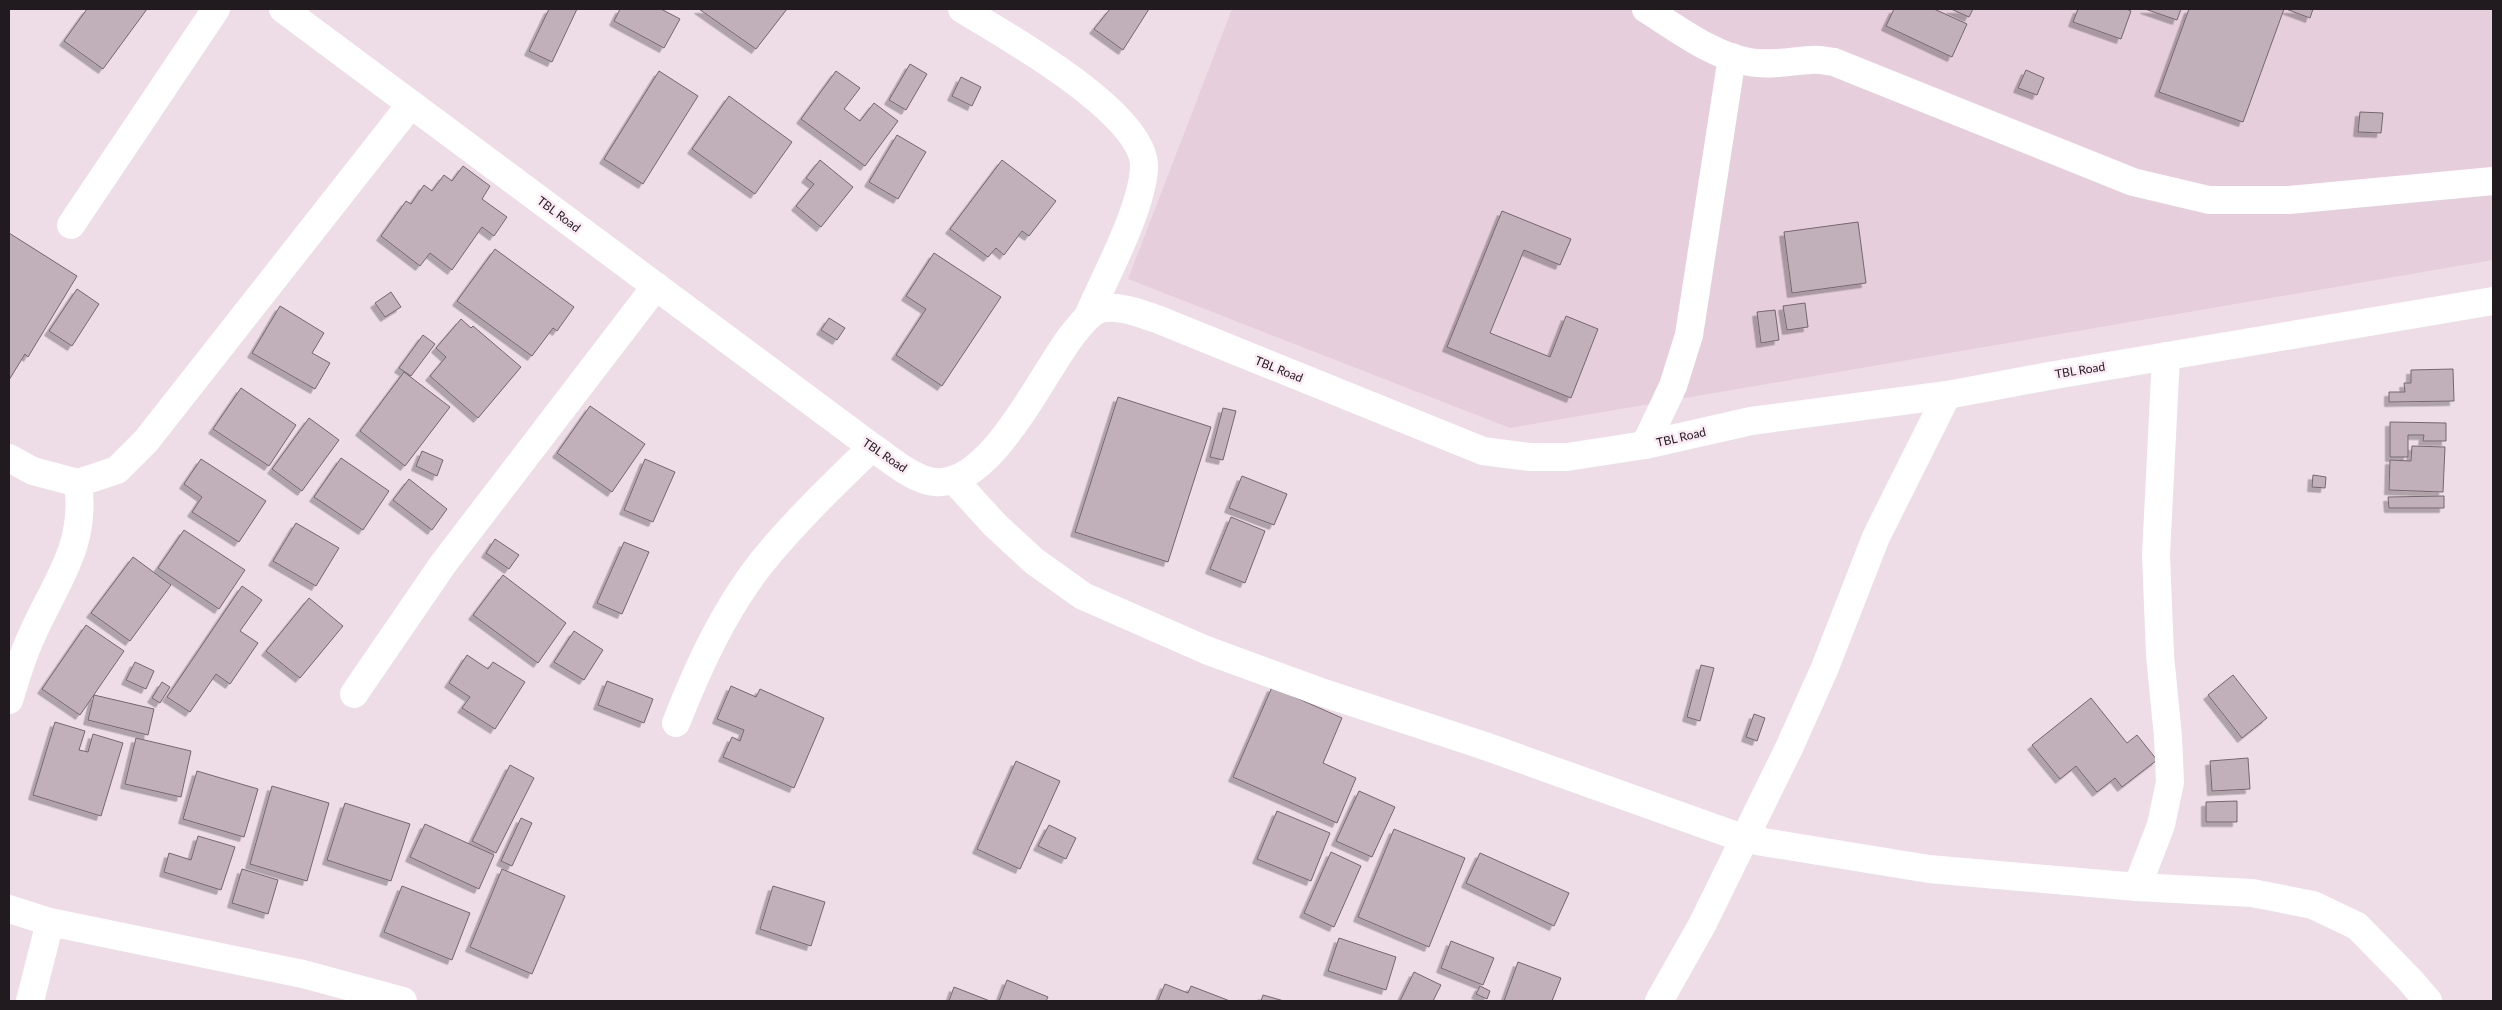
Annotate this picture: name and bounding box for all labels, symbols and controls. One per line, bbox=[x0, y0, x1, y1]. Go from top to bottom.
street label: TBL Road bbox=[534, 193, 584, 235]
street label: TBL Road bbox=[1253, 353, 1305, 385]
street label: TBL Road bbox=[2054, 359, 2106, 381]
street label: TBL Road bbox=[1655, 424, 1707, 450]
street label: TBL Road bbox=[860, 435, 910, 475]

